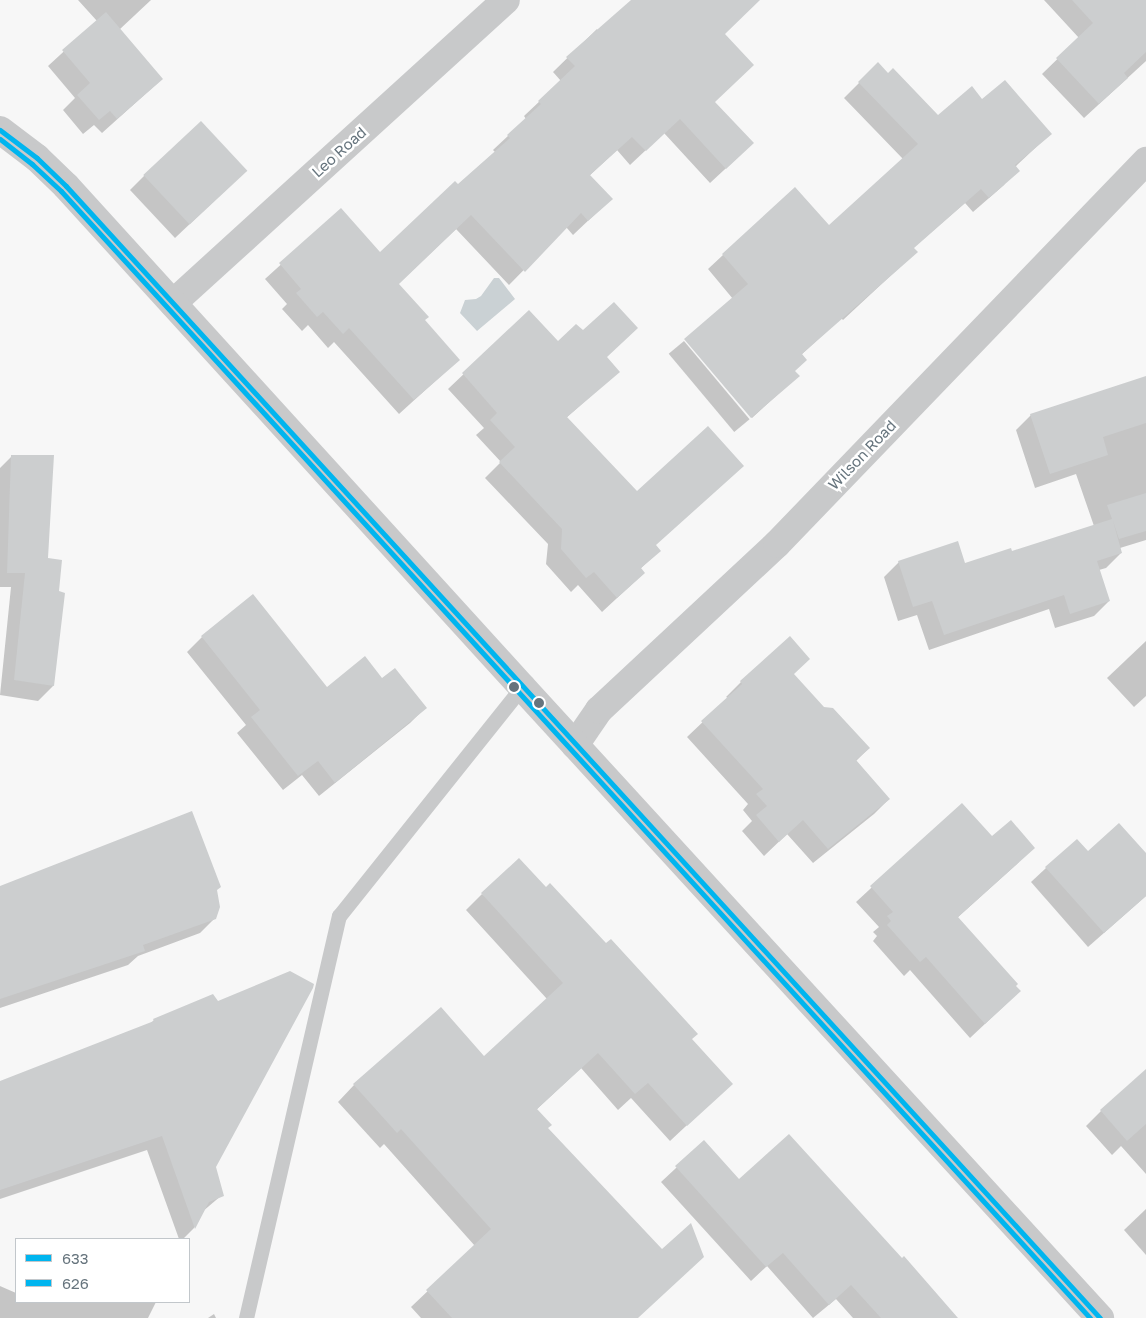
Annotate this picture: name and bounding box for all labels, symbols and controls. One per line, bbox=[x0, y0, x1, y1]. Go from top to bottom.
street label: Leo Road bbox=[308, 123, 370, 181]
street label: Wilson Road bbox=[824, 416, 900, 494]
unlabelled marker bbox=[509, 682, 519, 692]
unlabelled marker bbox=[534, 698, 544, 708]
legend bbox=[15, 1238, 190, 1303]
text: 633 bbox=[62, 1249, 89, 1267]
text: 626 bbox=[62, 1274, 89, 1292]

